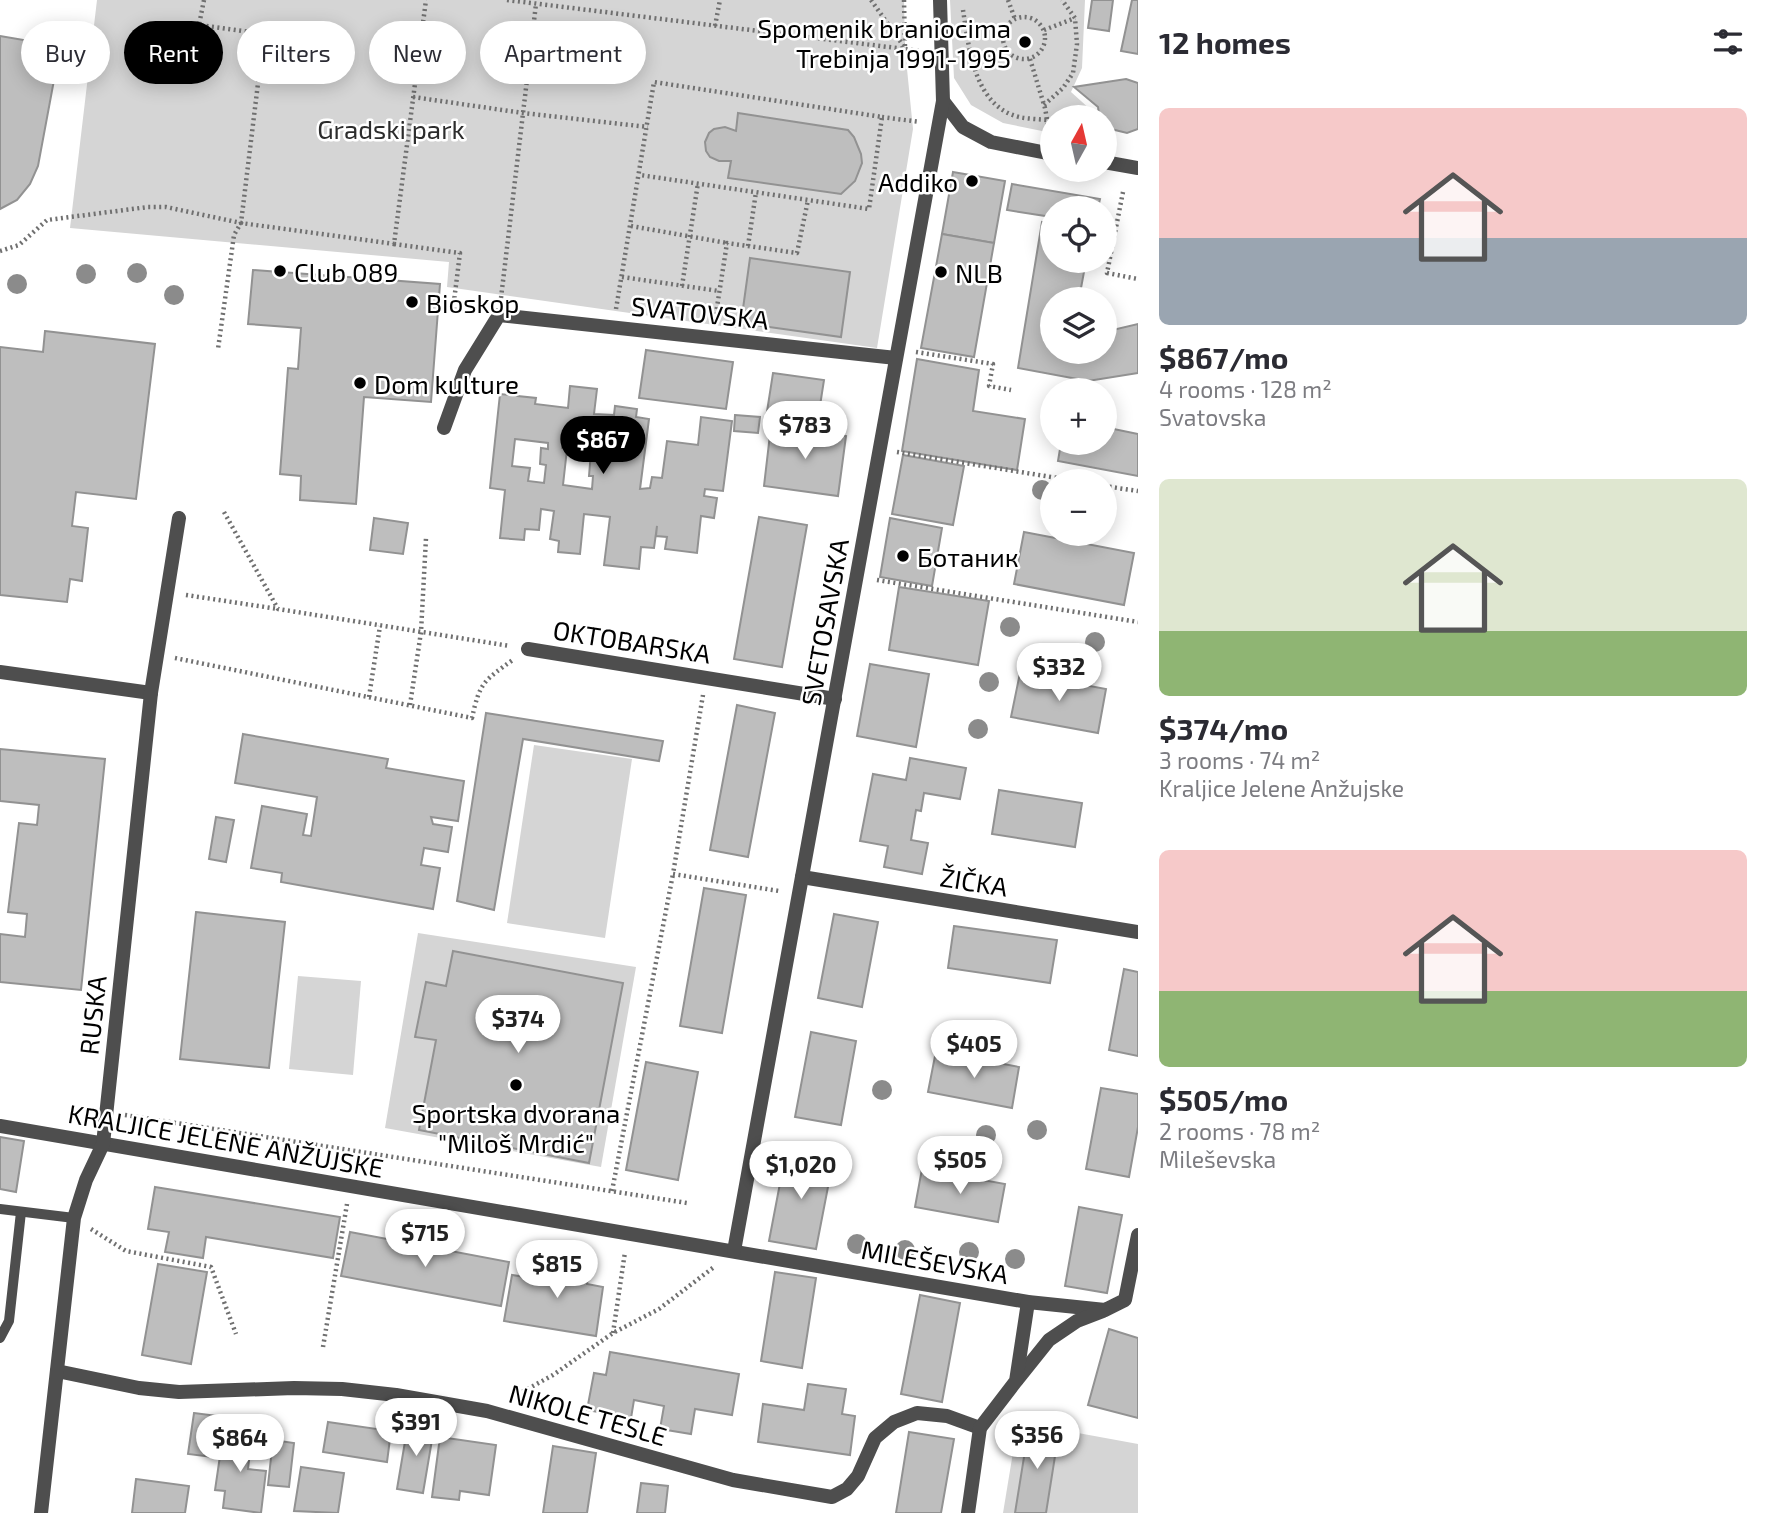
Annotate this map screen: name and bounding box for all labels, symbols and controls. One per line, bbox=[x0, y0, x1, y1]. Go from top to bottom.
place label: Spomenik braniocima Trebinja 1991-1995 bbox=[757, 12, 1011, 73]
chip: Buy bbox=[21, 21, 110, 84]
chip: Rent bbox=[124, 21, 223, 84]
chip: Filters bbox=[237, 21, 355, 84]
chip: New bbox=[369, 21, 466, 84]
chip: Apartment bbox=[480, 21, 646, 84]
icon: filters bbox=[1709, 23, 1747, 61]
text: 12 homes bbox=[1159, 24, 1291, 60]
marker: Spomenik braniocima Trebinja 1991-1995 bbox=[1017, 34, 1033, 50]
north arrow bbox=[1040, 105, 1116, 182]
map controls bbox=[1040, 105, 1117, 546]
park label: Gradski park bbox=[317, 113, 465, 144]
icon: home bbox=[1390, 154, 1516, 280]
place label: Addiko bbox=[878, 166, 958, 197]
marker: Addiko bbox=[964, 173, 980, 189]
button: locate bbox=[1040, 196, 1117, 273]
place label: Club 089 bbox=[294, 256, 398, 287]
place label: NLB bbox=[955, 257, 1003, 288]
marker: Club 089 bbox=[272, 263, 288, 279]
marker: NLB bbox=[933, 264, 949, 280]
place label: Bioskop bbox=[426, 287, 519, 318]
button: layers bbox=[1040, 287, 1117, 364]
street label: SVATOVSKA bbox=[630, 289, 770, 335]
marker: Bioskop bbox=[404, 294, 420, 310]
text: $867/mo bbox=[1159, 339, 1288, 375]
place label: Dom kulture bbox=[374, 368, 519, 399]
marker: Dom kulture bbox=[352, 375, 368, 391]
text: 4 rooms · 128 m² bbox=[1159, 375, 1332, 403]
button: + bbox=[1040, 378, 1117, 455]
pin: $783 bbox=[764, 402, 846, 461]
text: Svatovska bbox=[1159, 403, 1266, 431]
text: $783 bbox=[779, 410, 831, 438]
pin: $867 bbox=[562, 416, 644, 476]
text: $867 bbox=[576, 425, 630, 453]
button: − bbox=[1040, 469, 1117, 546]
icon: home bbox=[1390, 525, 1516, 651]
street label: SVETOSAVSKA bbox=[794, 536, 854, 708]
place label: Ботаник bbox=[917, 541, 1019, 572]
marker: Ботаник bbox=[895, 548, 911, 564]
street label: OKTOBARSKA bbox=[551, 613, 713, 669]
pin: $332 bbox=[1018, 644, 1100, 703]
text: $332 bbox=[1033, 652, 1085, 680]
text: $374/mo bbox=[1159, 710, 1288, 746]
text: 3 rooms · 74 m² bbox=[1159, 746, 1320, 774]
text: Kraljice Jelene Anžujske bbox=[1159, 774, 1404, 802]
street label: ŽIČKA bbox=[938, 860, 1010, 902]
icon: home bbox=[1390, 896, 1516, 1022]
street label: RUSKA bbox=[72, 974, 112, 1056]
pin: $374 bbox=[477, 996, 559, 1055]
text: $374 bbox=[491, 1004, 545, 1032]
pin: $405 bbox=[933, 1020, 1015, 1080]
text: $405 bbox=[946, 1029, 1002, 1057]
marker: Sportska dvorana "Miloš Mrdić" bbox=[508, 1077, 524, 1093]
text: $505/mo bbox=[1159, 1081, 1288, 1117]
street label: KRALJICE JELENE ANŽUJSKE bbox=[66, 1097, 386, 1183]
place label: Sportska dvorana "Miloš Mrdić" bbox=[412, 1097, 620, 1158]
text: 2 rooms · 78 m² bbox=[1159, 1117, 1320, 1145]
pin: $505 bbox=[919, 1136, 1001, 1196]
pin: $1,020 bbox=[744, 1142, 858, 1201]
text: $505 bbox=[933, 1145, 987, 1173]
text: Mileševska bbox=[1159, 1145, 1276, 1173]
text: $1,020 bbox=[765, 1150, 837, 1178]
pin: $715 bbox=[384, 1210, 466, 1269]
text: $715 bbox=[401, 1218, 449, 1246]
street label: MILEŠEVSKA bbox=[859, 1233, 1011, 1289]
pin: $815 bbox=[516, 1240, 598, 1300]
text: $815 bbox=[532, 1249, 582, 1277]
street label: NIKOLE TESLE bbox=[506, 1377, 670, 1451]
pin: $391 bbox=[375, 1398, 457, 1458]
text: $391 bbox=[391, 1407, 441, 1435]
pin: $356 bbox=[996, 1412, 1078, 1471]
pin: $864 bbox=[199, 1414, 281, 1474]
text: $356 bbox=[1011, 1420, 1063, 1448]
text: $864 bbox=[212, 1423, 268, 1451]

